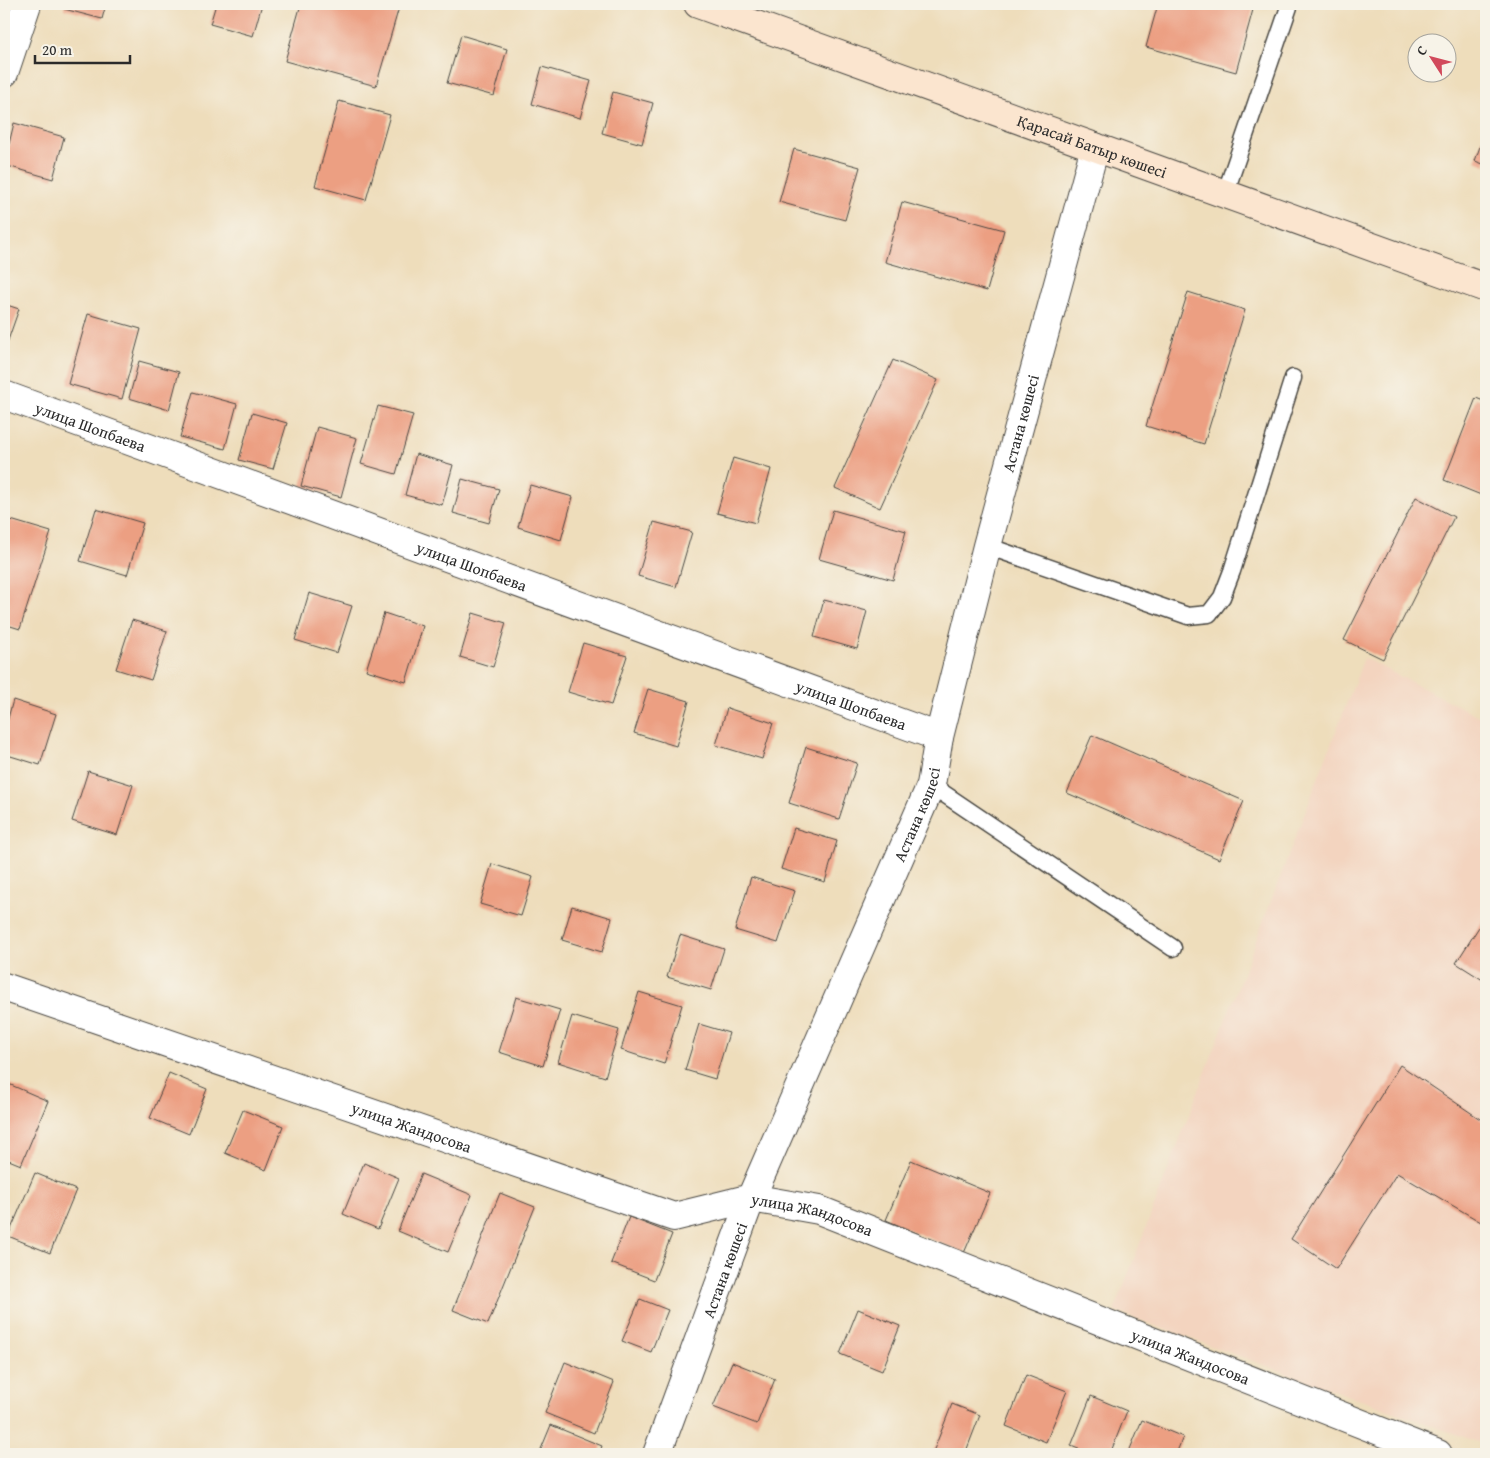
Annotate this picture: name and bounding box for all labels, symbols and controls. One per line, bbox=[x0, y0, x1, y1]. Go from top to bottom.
scale bar bbox=[35, 32, 130, 64]
north arrow bbox=[1408, 32, 1458, 82]
text: 20 m bbox=[42, 39, 73, 60]
text: С bbox=[1411, 41, 1432, 59]
street label: Қарасай Батыр көшесі bbox=[1014, 108, 1171, 184]
street label: Астана көшесі bbox=[996, 371, 1045, 475]
street label: улица Шопбаева bbox=[31, 395, 149, 458]
street label: улица Шопбаева bbox=[412, 535, 531, 597]
street label: улица Шопбаева bbox=[792, 673, 910, 736]
street label: Астана көшесі bbox=[887, 765, 946, 865]
street label: улица Жандосова bbox=[347, 1095, 475, 1159]
street label: улица Жандосова bbox=[749, 1186, 877, 1242]
street label: Астана көшесі bbox=[696, 1218, 753, 1321]
street label: улица Жандосова bbox=[1127, 1322, 1254, 1391]

